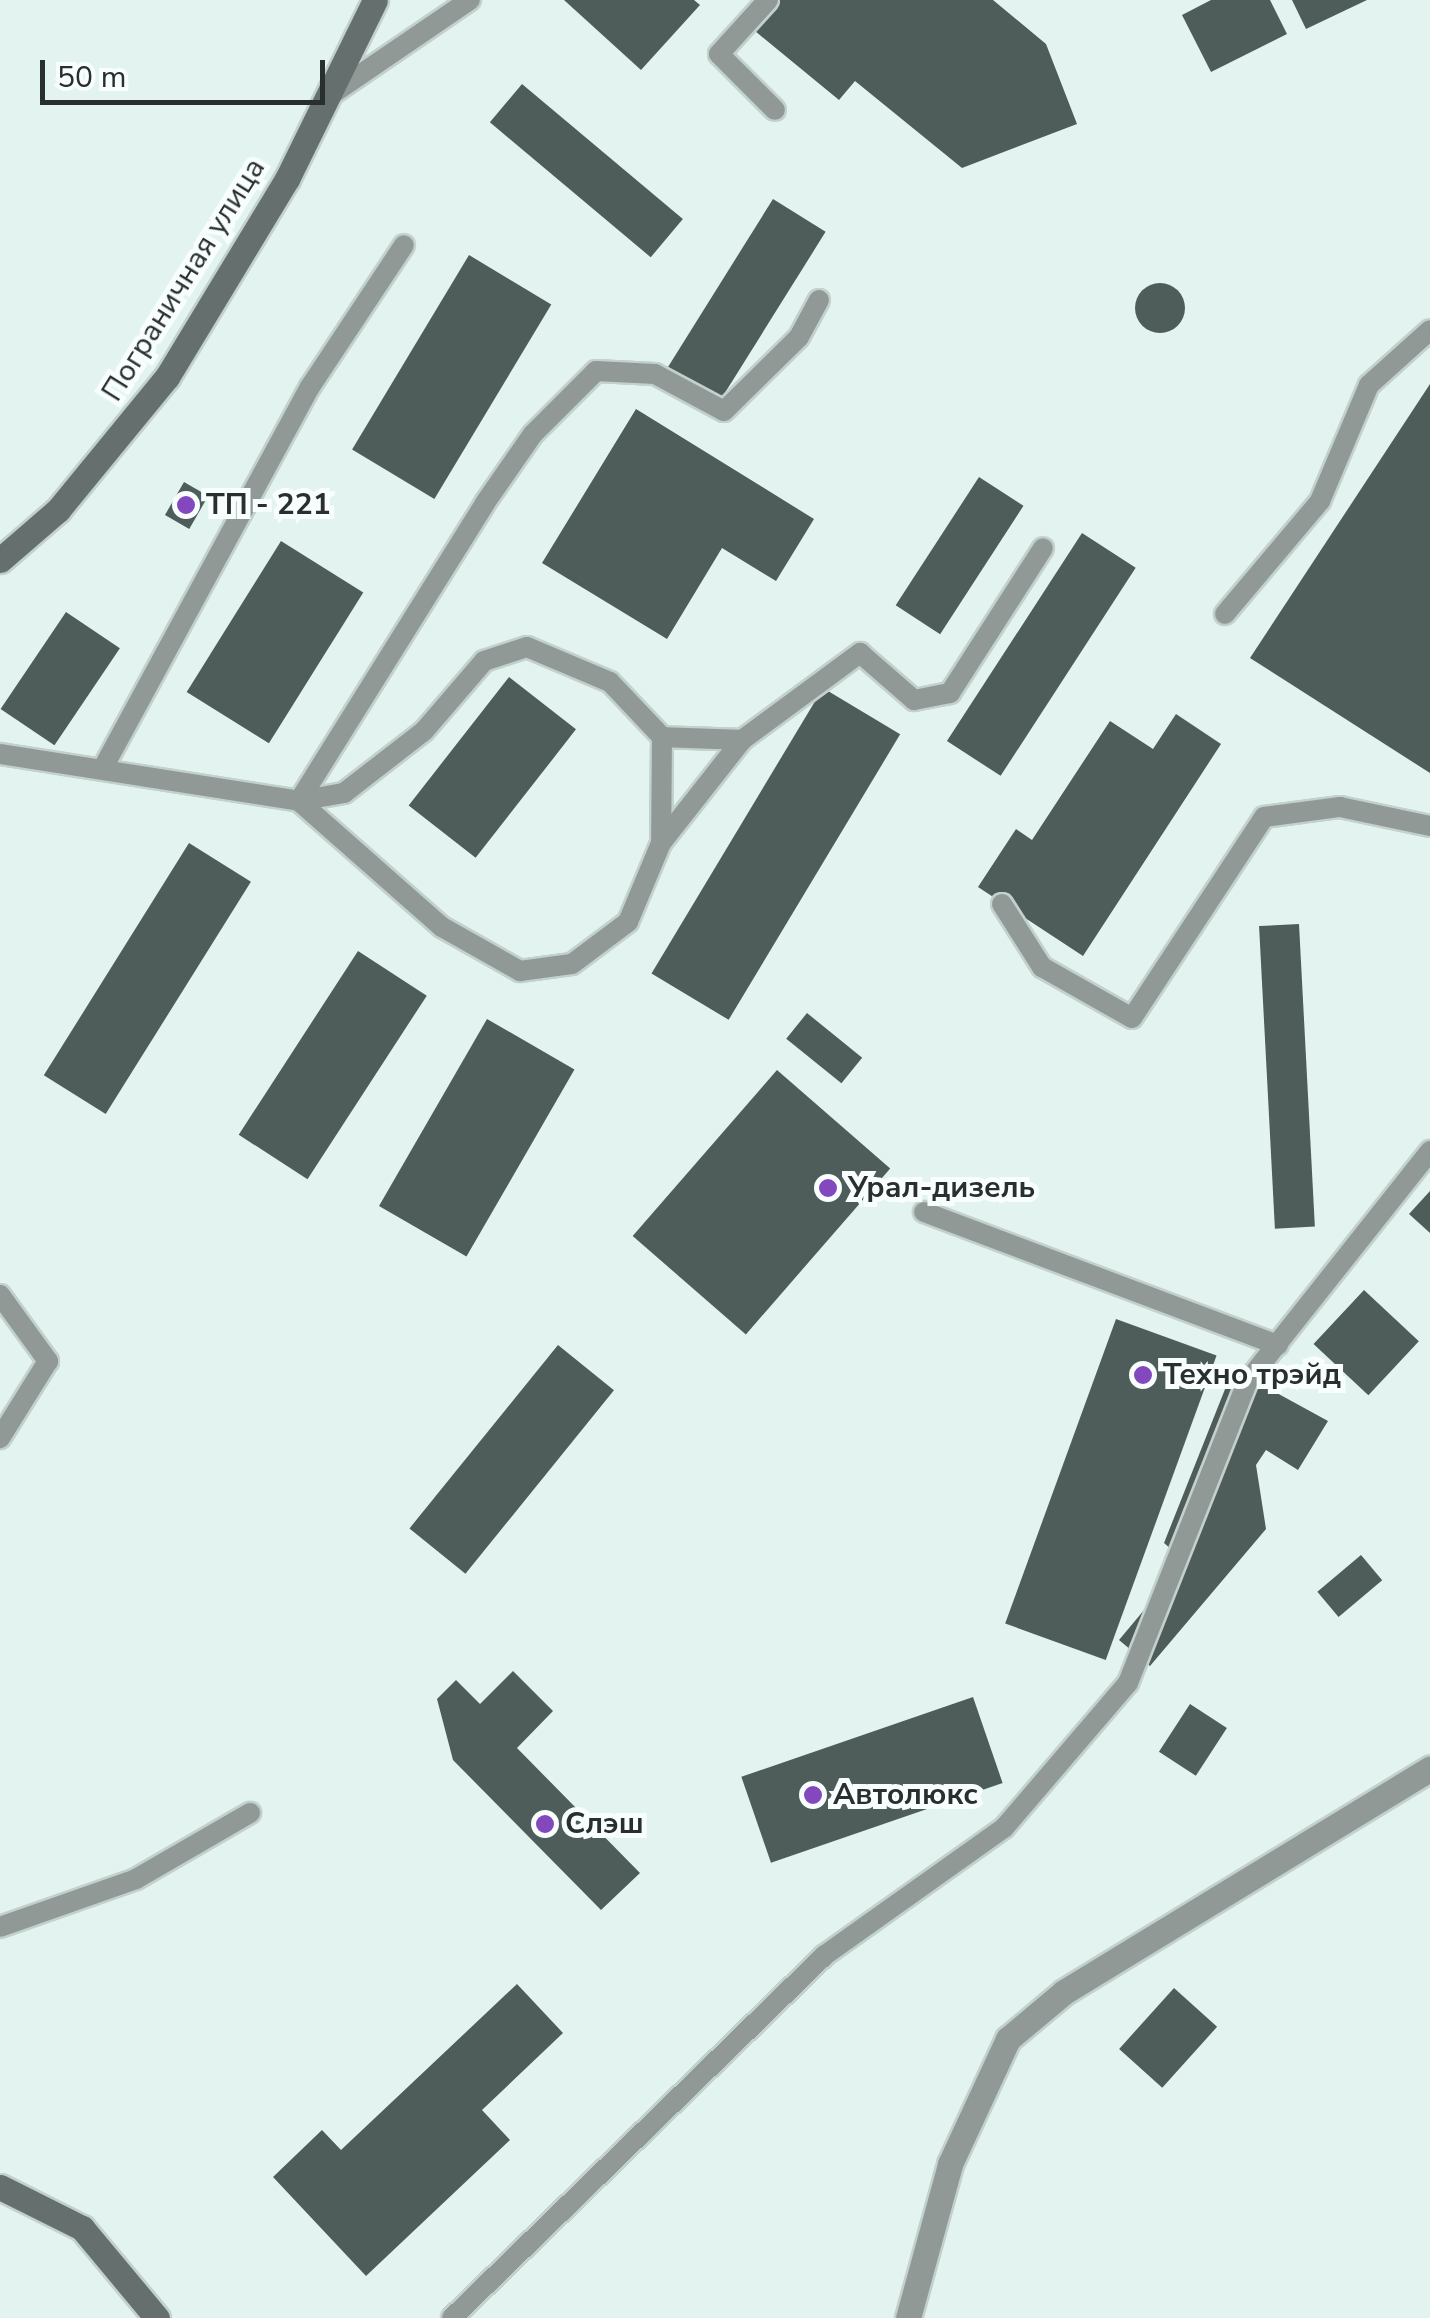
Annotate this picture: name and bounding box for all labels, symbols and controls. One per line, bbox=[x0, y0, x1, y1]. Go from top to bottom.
scale bar bbox=[45, 40, 330, 102]
text: 50 m bbox=[57, 57, 126, 98]
street label: Пограничная улица bbox=[95, 152, 273, 408]
place label: ТП - 221 bbox=[206, 487, 331, 523]
marker: ТП - 221 bbox=[175, 494, 197, 516]
place label: Урал-дизель bbox=[848, 1170, 1035, 1206]
marker: Урал-дизель bbox=[817, 1177, 839, 1199]
place label: Техно трэйд bbox=[1163, 1357, 1341, 1393]
marker: Техно трэйд bbox=[1132, 1364, 1154, 1386]
place label: Автолюкс bbox=[833, 1777, 978, 1813]
marker: Автолюкс bbox=[802, 1784, 824, 1806]
place label: Слэш bbox=[565, 1806, 644, 1842]
marker: Слэш bbox=[534, 1813, 556, 1835]

